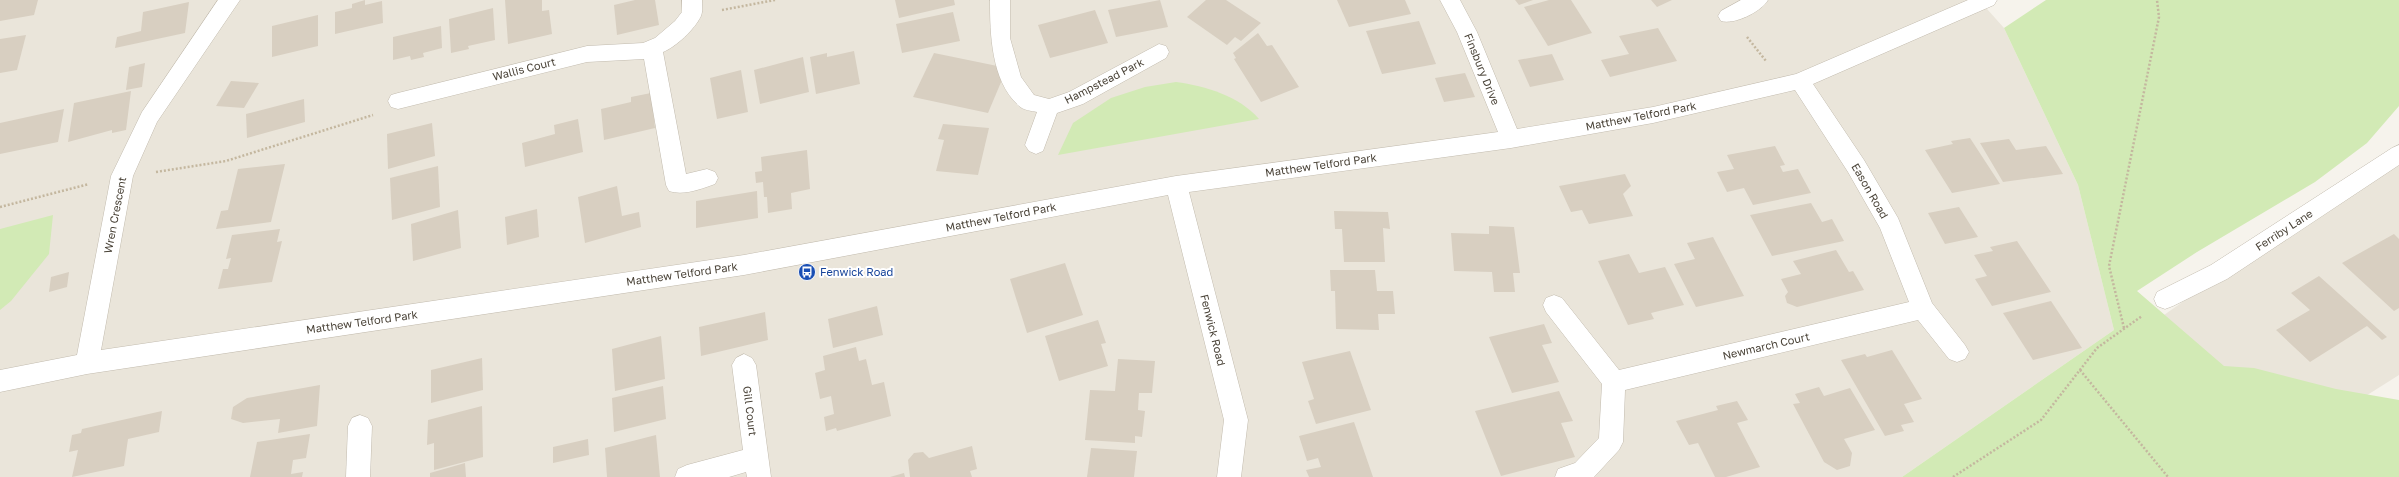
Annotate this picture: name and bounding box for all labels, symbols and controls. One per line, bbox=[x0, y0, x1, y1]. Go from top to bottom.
street label: Finsbury Drive bbox=[1462, 31, 1503, 107]
street label: Wallis Court bbox=[491, 54, 557, 83]
street label: Hampstead Park bbox=[1062, 55, 1146, 106]
street label: Matthew Telford Park bbox=[1584, 98, 1697, 133]
street label: Matthew Telford Park bbox=[1264, 150, 1378, 179]
street label: Eason Road bbox=[1849, 161, 1891, 221]
street label: Wren Crescent bbox=[101, 176, 128, 254]
street label: Matthew Telford Park bbox=[944, 199, 1057, 234]
street label: Ferriby Lane bbox=[2253, 206, 2315, 253]
street label: Matthew Telford Park bbox=[625, 259, 739, 288]
bus stop icon: Fenwick Road bbox=[797, 262, 817, 282]
place label: Fenwick Road bbox=[820, 265, 893, 278]
street label: Fenwick Road bbox=[1198, 293, 1229, 367]
street label: Matthew Telford Park bbox=[305, 307, 419, 336]
street label: Newmarch Court bbox=[1721, 329, 1811, 362]
street label: Gill Court bbox=[741, 385, 760, 437]

